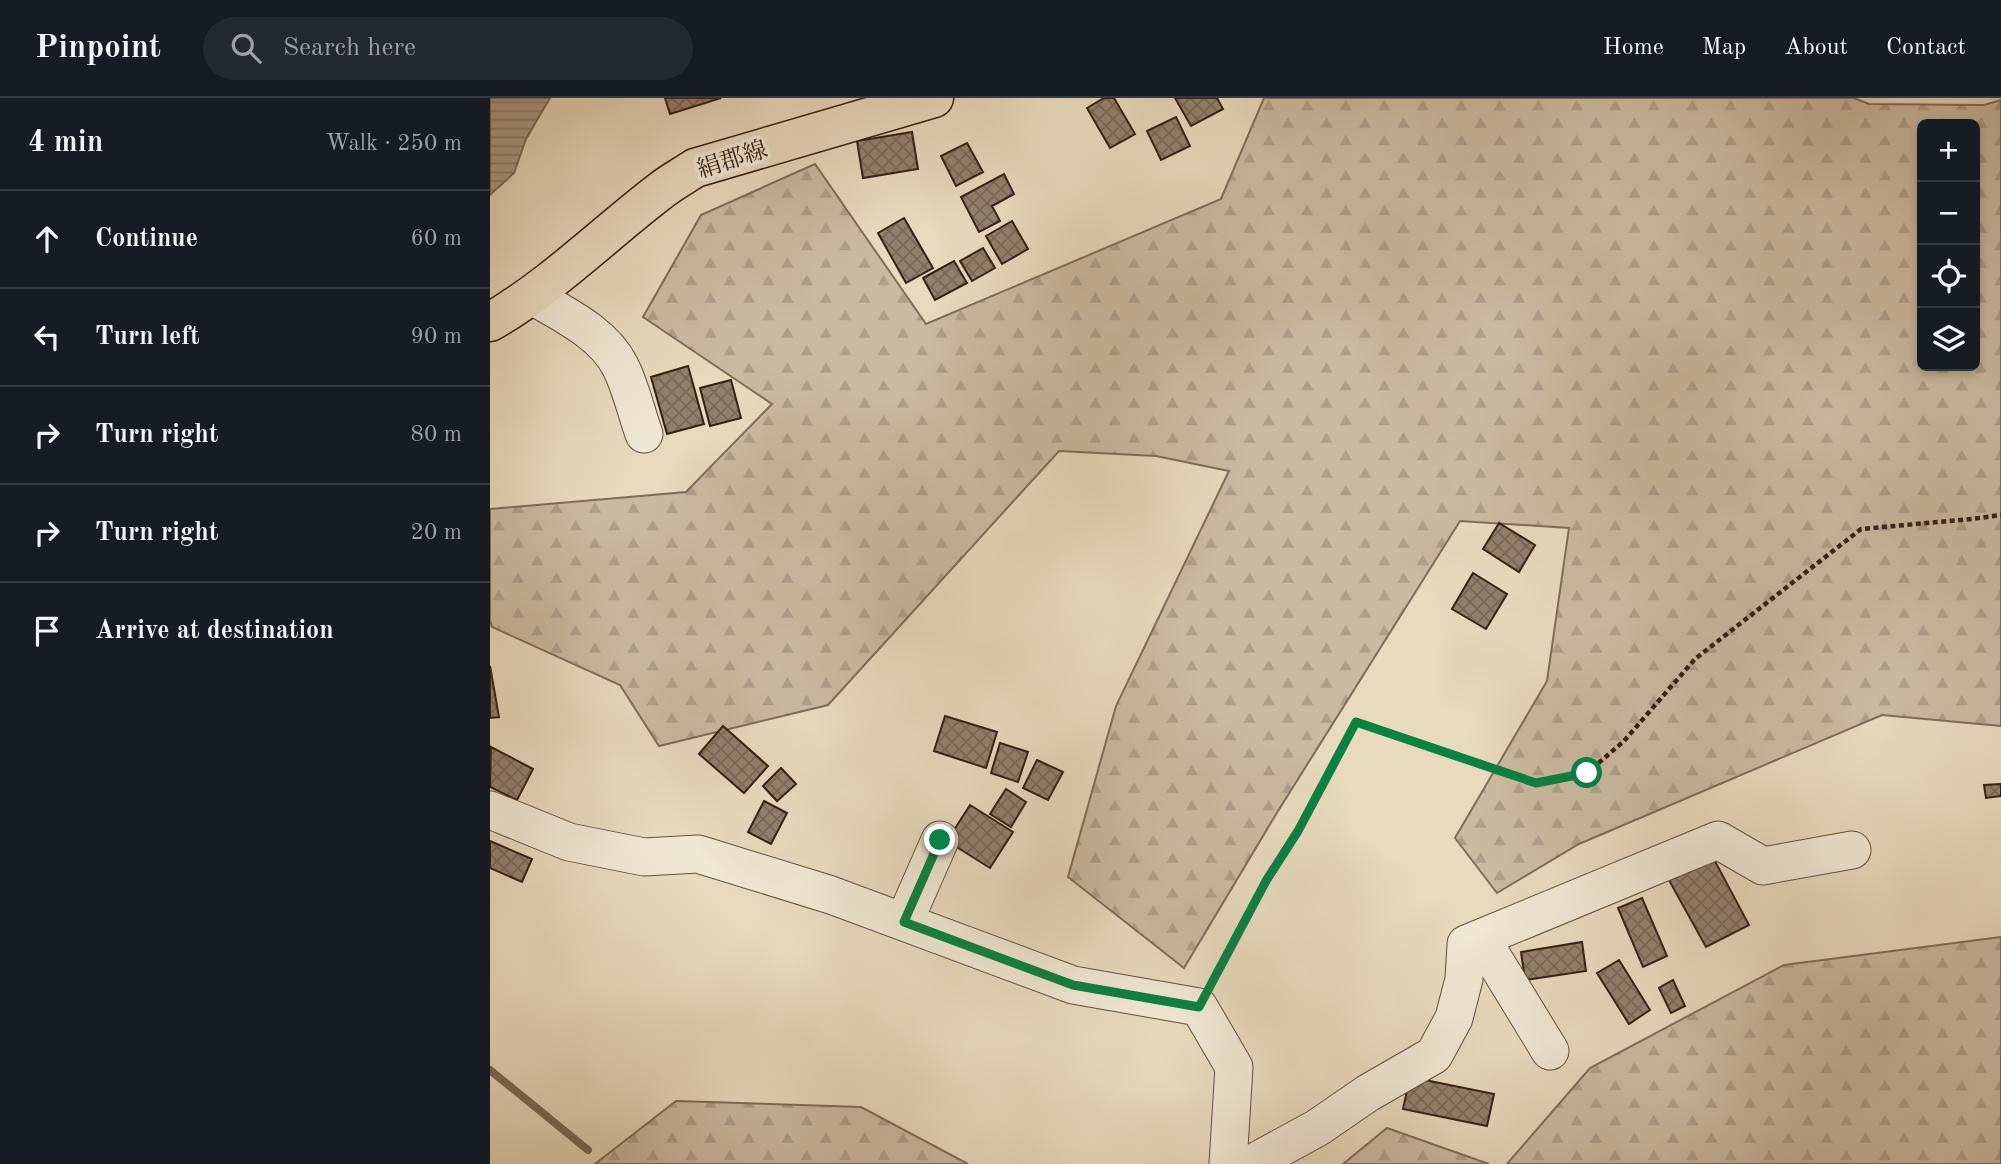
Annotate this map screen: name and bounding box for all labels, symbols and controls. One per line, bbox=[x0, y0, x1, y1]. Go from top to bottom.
search box bbox=[203, 17, 693, 80]
icon: search bbox=[227, 29, 265, 67]
text: Pinpoint bbox=[35, 32, 161, 65]
text: Search here bbox=[283, 35, 416, 61]
text: Home bbox=[1603, 36, 1664, 60]
text: Map bbox=[1702, 36, 1746, 60]
text: About bbox=[1784, 36, 1848, 60]
text: Contact bbox=[1886, 36, 1966, 60]
map controls bbox=[1917, 119, 1980, 371]
button: + bbox=[1917, 119, 1980, 182]
text: 4 min bbox=[28, 128, 103, 158]
text: Walk · 250 m bbox=[326, 132, 462, 155]
street label: 絹郡線 bbox=[694, 136, 771, 183]
button: − bbox=[1917, 182, 1980, 245]
icon: ahead bbox=[28, 220, 66, 258]
text: Continue bbox=[95, 226, 198, 252]
text: 60 m bbox=[411, 227, 462, 250]
button: locate bbox=[1917, 245, 1980, 308]
button: layers bbox=[1917, 308, 1980, 371]
icon: left bbox=[28, 318, 66, 356]
text: Turn left bbox=[95, 324, 200, 350]
text: 90 m bbox=[411, 325, 462, 348]
icon: right bbox=[28, 416, 66, 454]
text: Turn right bbox=[95, 422, 218, 448]
text: 80 m bbox=[411, 423, 462, 446]
icon: right bbox=[28, 514, 66, 552]
text: Turn right bbox=[95, 520, 218, 546]
text: 20 m bbox=[411, 521, 462, 544]
icon: arrive bbox=[28, 612, 66, 650]
text: Arrive at destination bbox=[95, 618, 334, 644]
route start bbox=[1571, 757, 1602, 788]
route end bbox=[924, 824, 955, 855]

